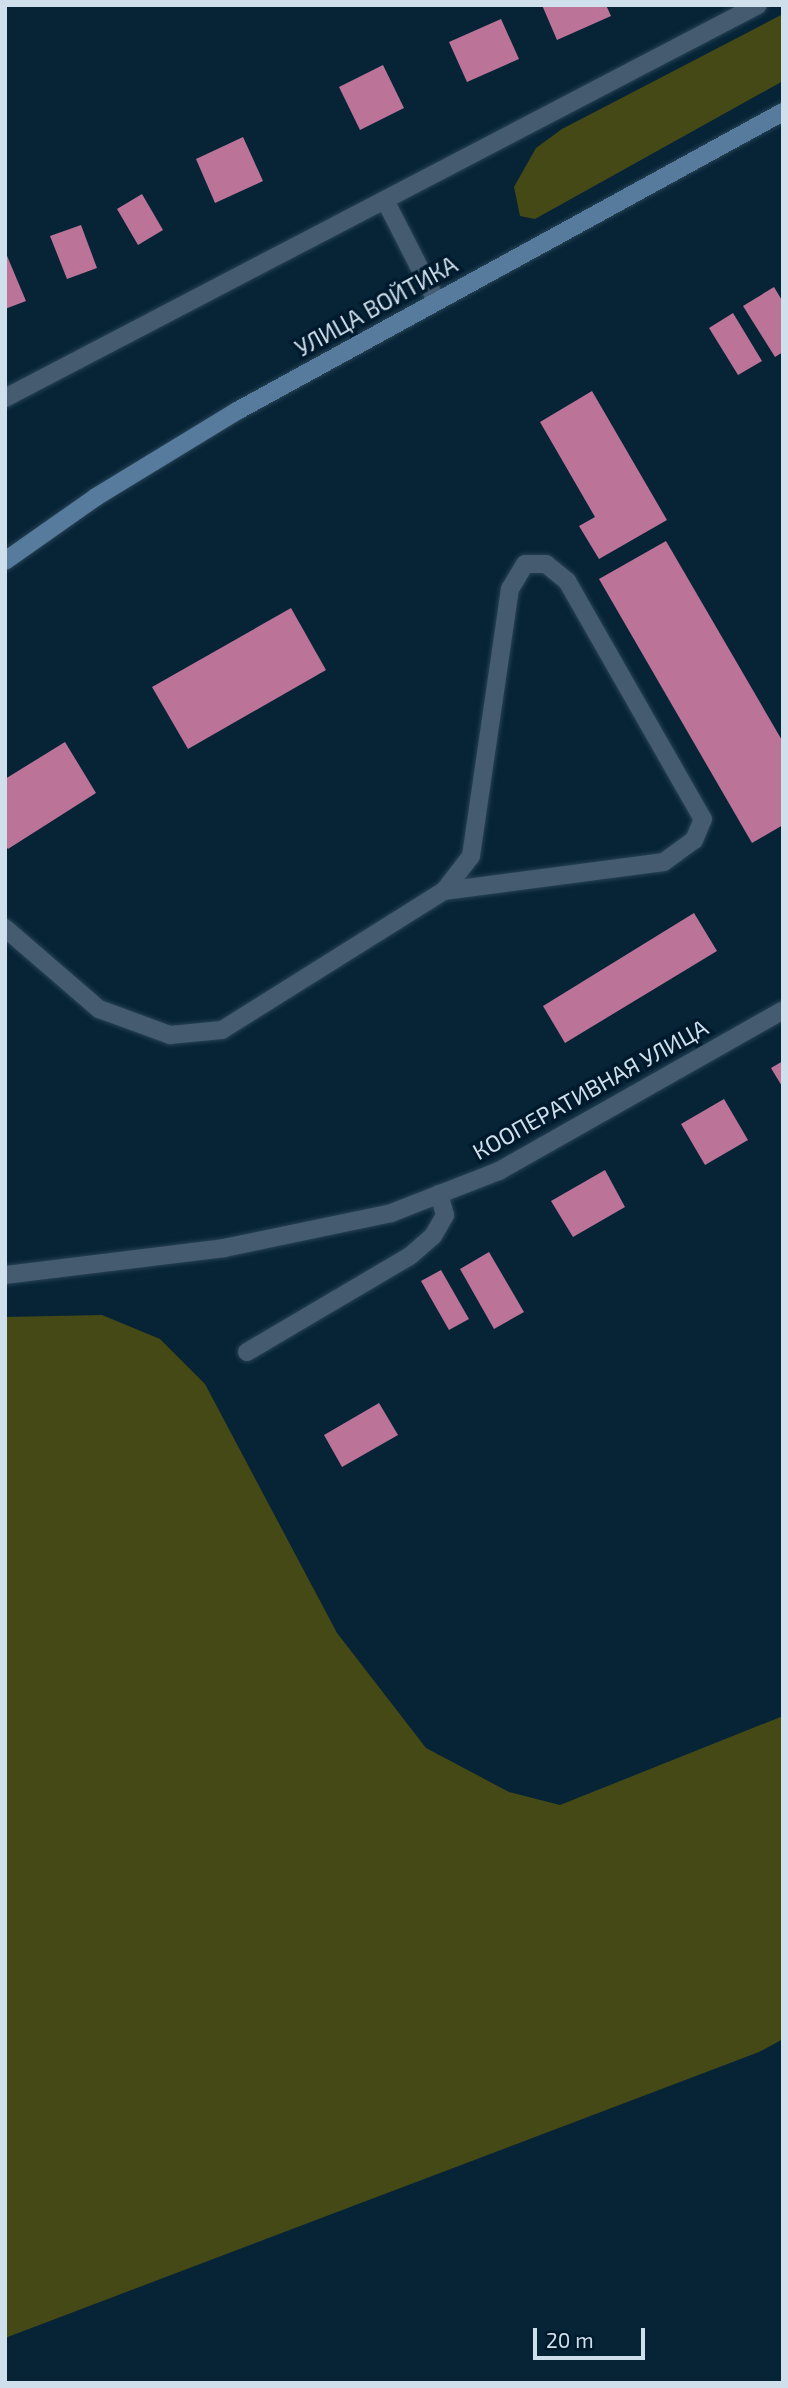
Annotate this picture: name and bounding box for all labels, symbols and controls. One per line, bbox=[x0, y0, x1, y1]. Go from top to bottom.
street label: УЛИЦА ВОЙТИКА bbox=[290, 250, 462, 362]
street label: КООПЕРАТИВНАЯ УЛИЦА bbox=[468, 1013, 712, 1165]
scale bar bbox=[536, 2314, 648, 2358]
text: 20 m bbox=[546, 2327, 594, 2352]

